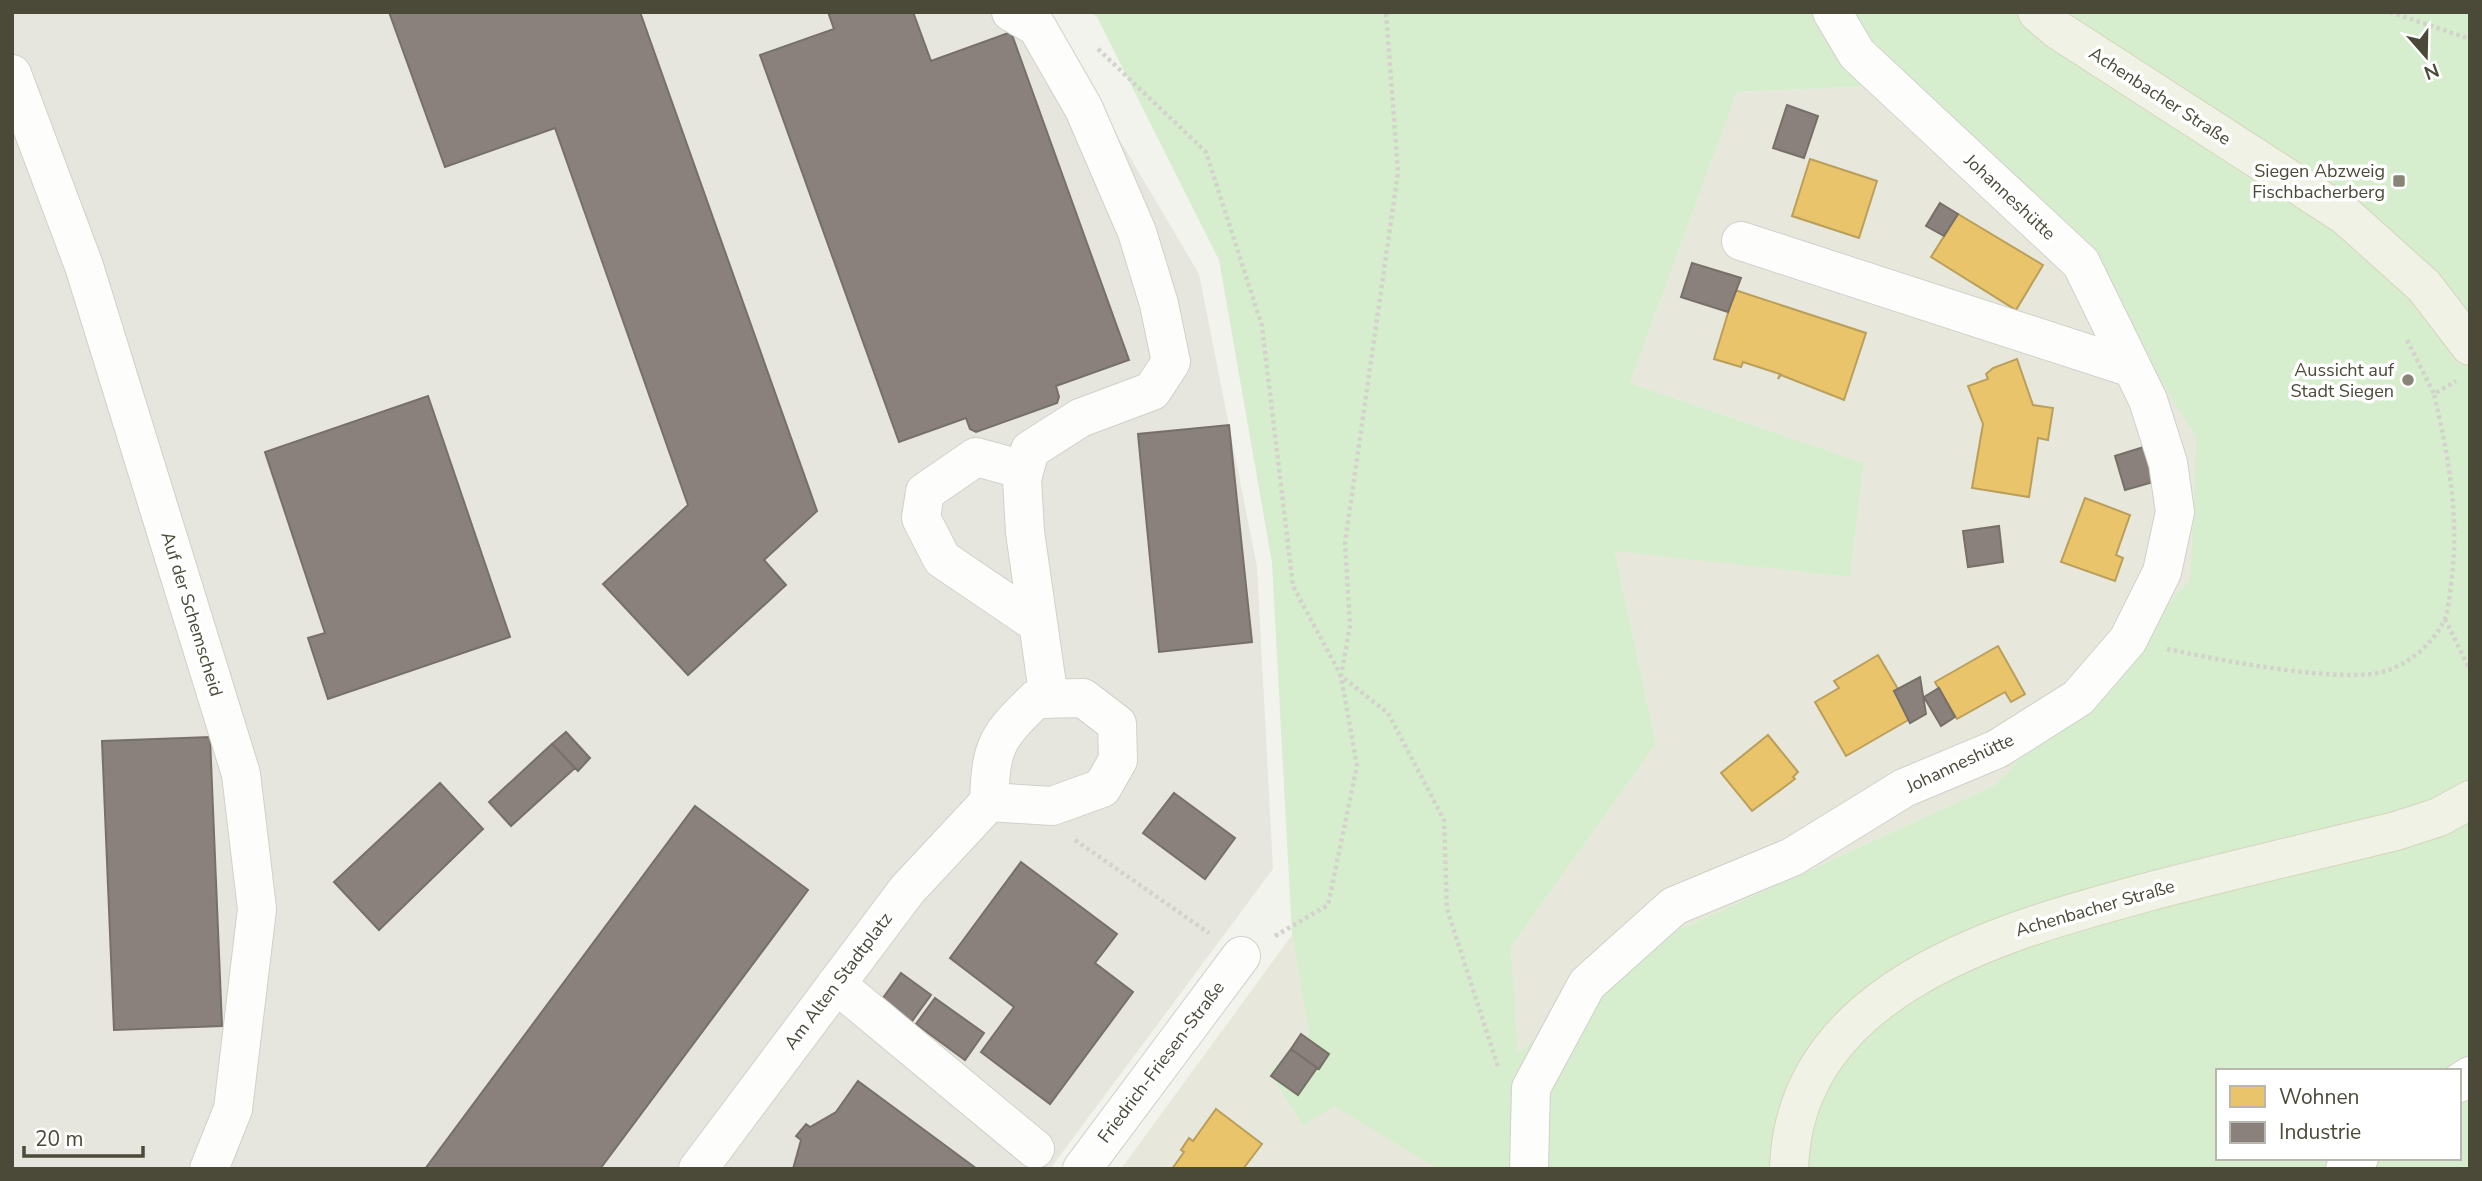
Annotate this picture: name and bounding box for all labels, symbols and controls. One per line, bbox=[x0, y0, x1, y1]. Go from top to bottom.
north arrow bbox=[2391, 21, 2461, 91]
street label: Achenbacher Straße bbox=[2084, 41, 2236, 151]
text: N bbox=[2420, 56, 2443, 86]
street label: Johanneshütte bbox=[1958, 148, 2061, 245]
place label: Siegen Abzweig Fischbacherberg bbox=[2252, 159, 2385, 204]
marker: Siegen Abzweig Fischbacherberg bbox=[2391, 173, 2407, 189]
place label: Aussicht auf Stadt Siegen bbox=[2291, 358, 2395, 403]
marker: Aussicht auf Stadt Siegen bbox=[2400, 372, 2416, 388]
street label: Auf der Schemscheid bbox=[156, 529, 228, 699]
street label: Johanneshütte bbox=[1901, 728, 2018, 799]
street label: Achenbacher Straße bbox=[2013, 874, 2177, 942]
street label: Am Alten Stadtplatz bbox=[779, 908, 897, 1054]
street label: Friedrich-Friesen-Straße bbox=[1092, 976, 1230, 1148]
legend bbox=[2216, 1069, 2461, 1160]
text: Wohnen bbox=[2279, 1083, 2360, 1111]
scale bar bbox=[24, 1114, 144, 1158]
text: Industrie bbox=[2279, 1118, 2361, 1146]
text: 20 m bbox=[35, 1125, 84, 1153]

